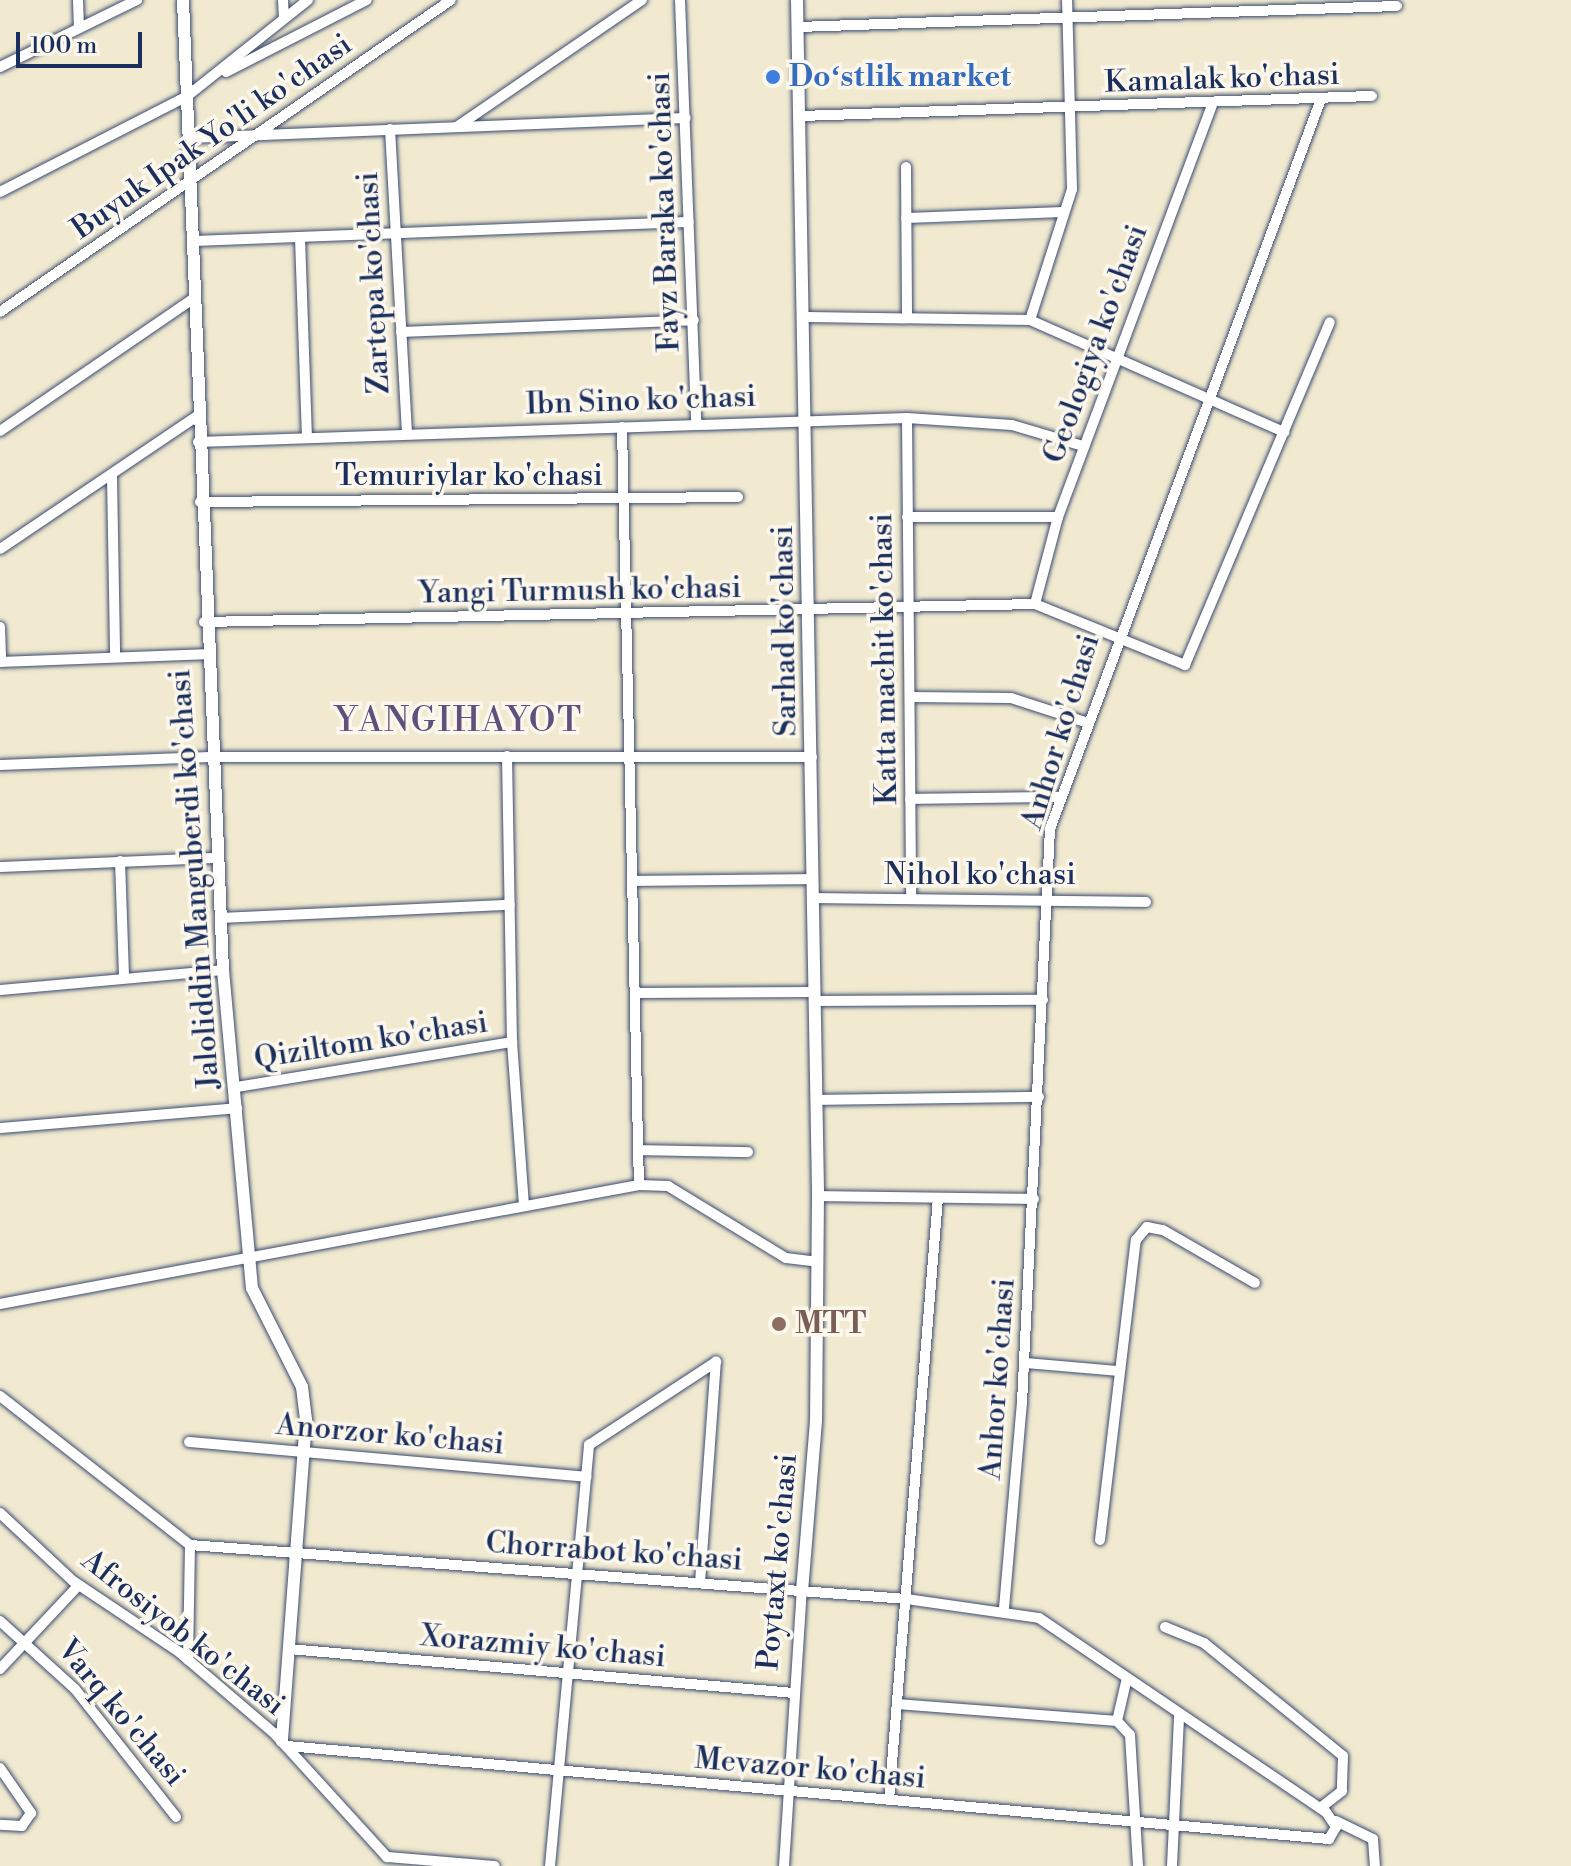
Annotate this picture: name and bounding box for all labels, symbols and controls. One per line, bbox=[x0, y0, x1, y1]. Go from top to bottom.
scale bar bbox=[20, 16, 146, 66]
street label: Buyuk Ipak Yo'li ko'chasi bbox=[65, 27, 359, 247]
text: 100 m bbox=[30, 31, 97, 61]
street label: Kamalak ko'chasi bbox=[1104, 57, 1340, 101]
place label: Doʻstlik market bbox=[789, 59, 1011, 95]
marker: Doʻstlik market bbox=[764, 68, 782, 86]
street label: Fayz Baraka ko'chasi bbox=[642, 71, 688, 353]
street label: Zartepa ko'chasi bbox=[350, 171, 398, 395]
street label: Geologiya ko'chasi bbox=[1036, 220, 1156, 468]
street label: Ibn Sino ko'chasi bbox=[525, 379, 757, 423]
street label: Temuriylar ko'chasi bbox=[335, 458, 603, 494]
street label: Katta machit ko'chasi bbox=[864, 513, 906, 805]
street label: Sarhad ko'chasi bbox=[765, 525, 805, 737]
street label: Yangi Turmush ko'chasi bbox=[418, 570, 742, 612]
street label: Anhor ko'chasi bbox=[1014, 630, 1108, 834]
street label: Jaloliddin Manguberdi ko'chasi bbox=[162, 668, 228, 1090]
district label: YANGIHAYOT bbox=[335, 702, 583, 742]
street label: Nihol ko'chasi bbox=[884, 857, 1076, 893]
street label: Qiziltom ko'chasi bbox=[252, 1005, 490, 1077]
street label: Anhor ko'chasi bbox=[973, 1277, 1023, 1481]
place label: MTT bbox=[795, 1306, 866, 1342]
marker: MTT bbox=[770, 1315, 788, 1333]
street label: Anorzor ko'chasi bbox=[275, 1407, 505, 1463]
street label: Poytaxt ko'chasi bbox=[751, 1452, 805, 1672]
street label: Chorrabot ko'chasi bbox=[484, 1525, 744, 1579]
street label: Afrosiyob ko'chasi bbox=[74, 1542, 292, 1724]
street label: Xorazmiy ko'chasi bbox=[419, 1618, 667, 1676]
street label: Varq ko'chasi bbox=[49, 1632, 193, 1794]
street label: Mevazor ko'chasi bbox=[693, 1741, 927, 1797]

